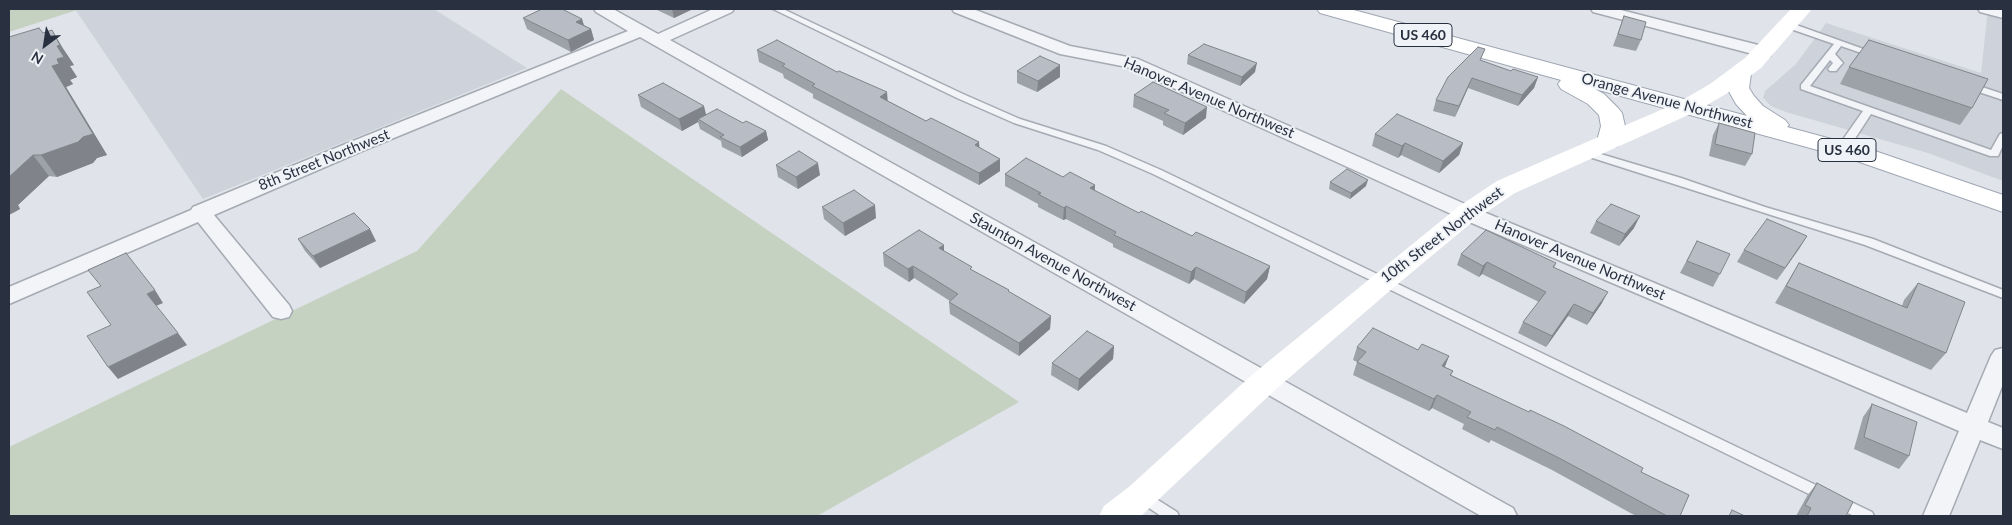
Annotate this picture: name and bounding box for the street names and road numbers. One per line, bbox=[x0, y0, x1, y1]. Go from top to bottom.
road number: US 460 bbox=[1394, 24, 1452, 46]
street label: Hanover Avenue Northwest bbox=[1121, 54, 1297, 142]
street label: Orange Avenue Northwest bbox=[1580, 69, 1754, 133]
street label: 8th Street Northwest bbox=[256, 125, 392, 195]
road number: US 460 bbox=[1818, 138, 1876, 162]
street label: 10th Street Northwest bbox=[1377, 183, 1507, 287]
street label: Staunton Avenue Northwest bbox=[967, 209, 1139, 315]
street label: Hanover Avenue Northwest bbox=[1492, 216, 1668, 304]

